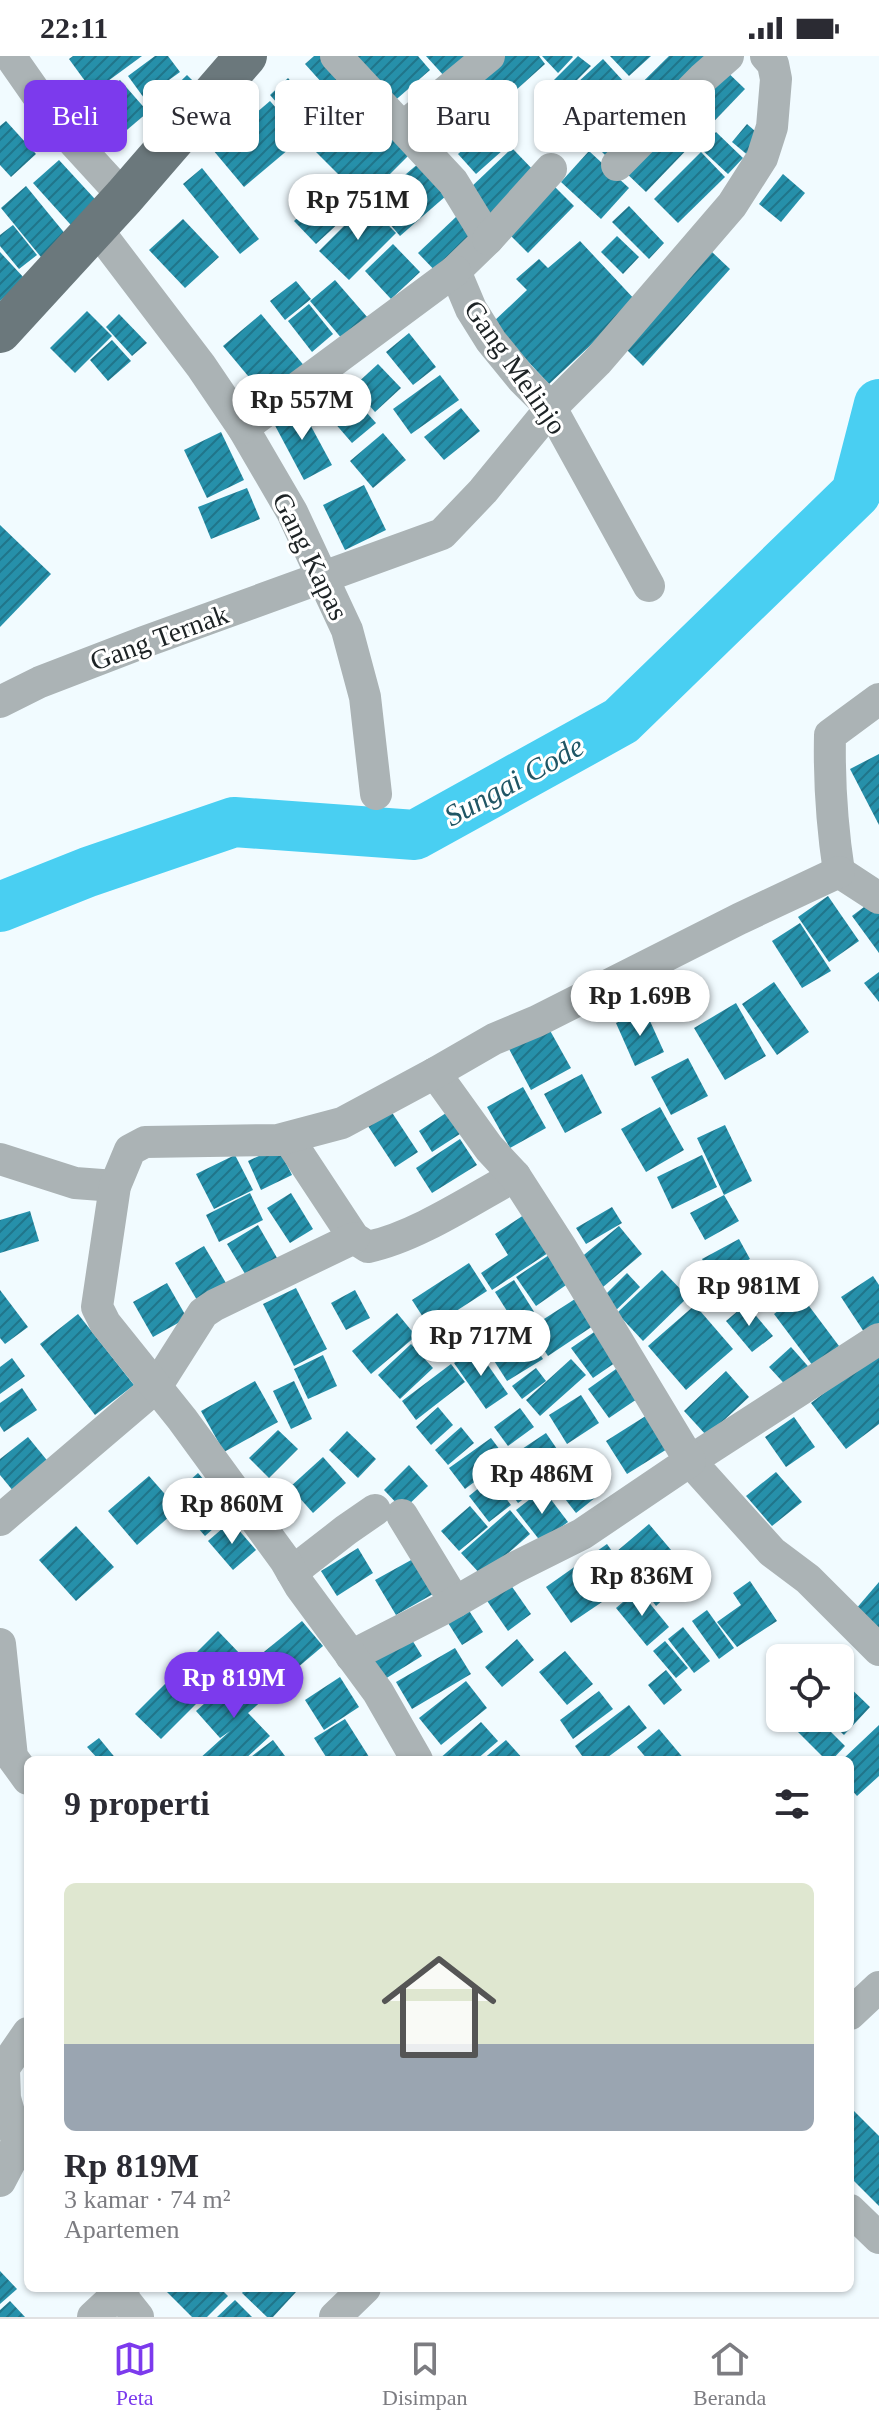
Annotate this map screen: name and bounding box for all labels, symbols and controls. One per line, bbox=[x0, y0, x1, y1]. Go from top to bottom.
text: 22:11 bbox=[40, 11, 108, 44]
chip: Beli bbox=[24, 80, 127, 152]
chip: Sewa bbox=[143, 80, 259, 152]
chip: Filter bbox=[275, 80, 392, 152]
chip: Baru bbox=[408, 80, 518, 152]
chip: Apartemen bbox=[534, 80, 715, 152]
pin: Rp 751M bbox=[284, 174, 432, 242]
text: Rp 751M bbox=[306, 185, 410, 214]
street label: Gang Melinjo bbox=[458, 294, 573, 440]
pin: Rp 557M bbox=[228, 374, 376, 442]
text: Rp 557M bbox=[250, 385, 354, 414]
street label: Gang Kapas bbox=[266, 488, 355, 625]
street label: Gang Ternak bbox=[86, 598, 232, 677]
water label: Sungai Code bbox=[438, 729, 589, 832]
pin: Rp 1.69B bbox=[557, 970, 723, 1038]
text: Rp 1.69B bbox=[589, 981, 691, 1010]
pin: Rp 981M bbox=[675, 1260, 823, 1328]
text: Rp 981M bbox=[697, 1271, 801, 1300]
pin: Rp 717M bbox=[407, 1310, 555, 1378]
text: Rp 717M bbox=[429, 1321, 533, 1350]
pin: Rp 486M bbox=[468, 1448, 616, 1516]
text: Rp 486M bbox=[490, 1459, 594, 1488]
pin: Rp 860M bbox=[158, 1478, 306, 1546]
text: Rp 860M bbox=[180, 1489, 284, 1518]
pin: Rp 836M bbox=[568, 1550, 716, 1618]
text: Rp 836M bbox=[590, 1561, 694, 1590]
map controls bbox=[766, 1644, 854, 1732]
button: locate bbox=[766, 1644, 854, 1732]
pin: Rp 819M bbox=[160, 1652, 308, 1720]
text: Rp 819M bbox=[182, 1663, 286, 1692]
icon: filters bbox=[770, 1782, 814, 1826]
text: 9 properti bbox=[64, 1785, 210, 1822]
icon: home bbox=[367, 1935, 511, 2079]
text: Rp 819M bbox=[64, 2147, 199, 2184]
text: 3 kamar · 74 m² bbox=[64, 2185, 231, 2214]
text: Apartemen bbox=[64, 2215, 180, 2244]
tab: Peta bbox=[113, 2337, 157, 2411]
tab: Disimpan bbox=[382, 2337, 468, 2411]
tab: Beranda bbox=[693, 2337, 766, 2411]

